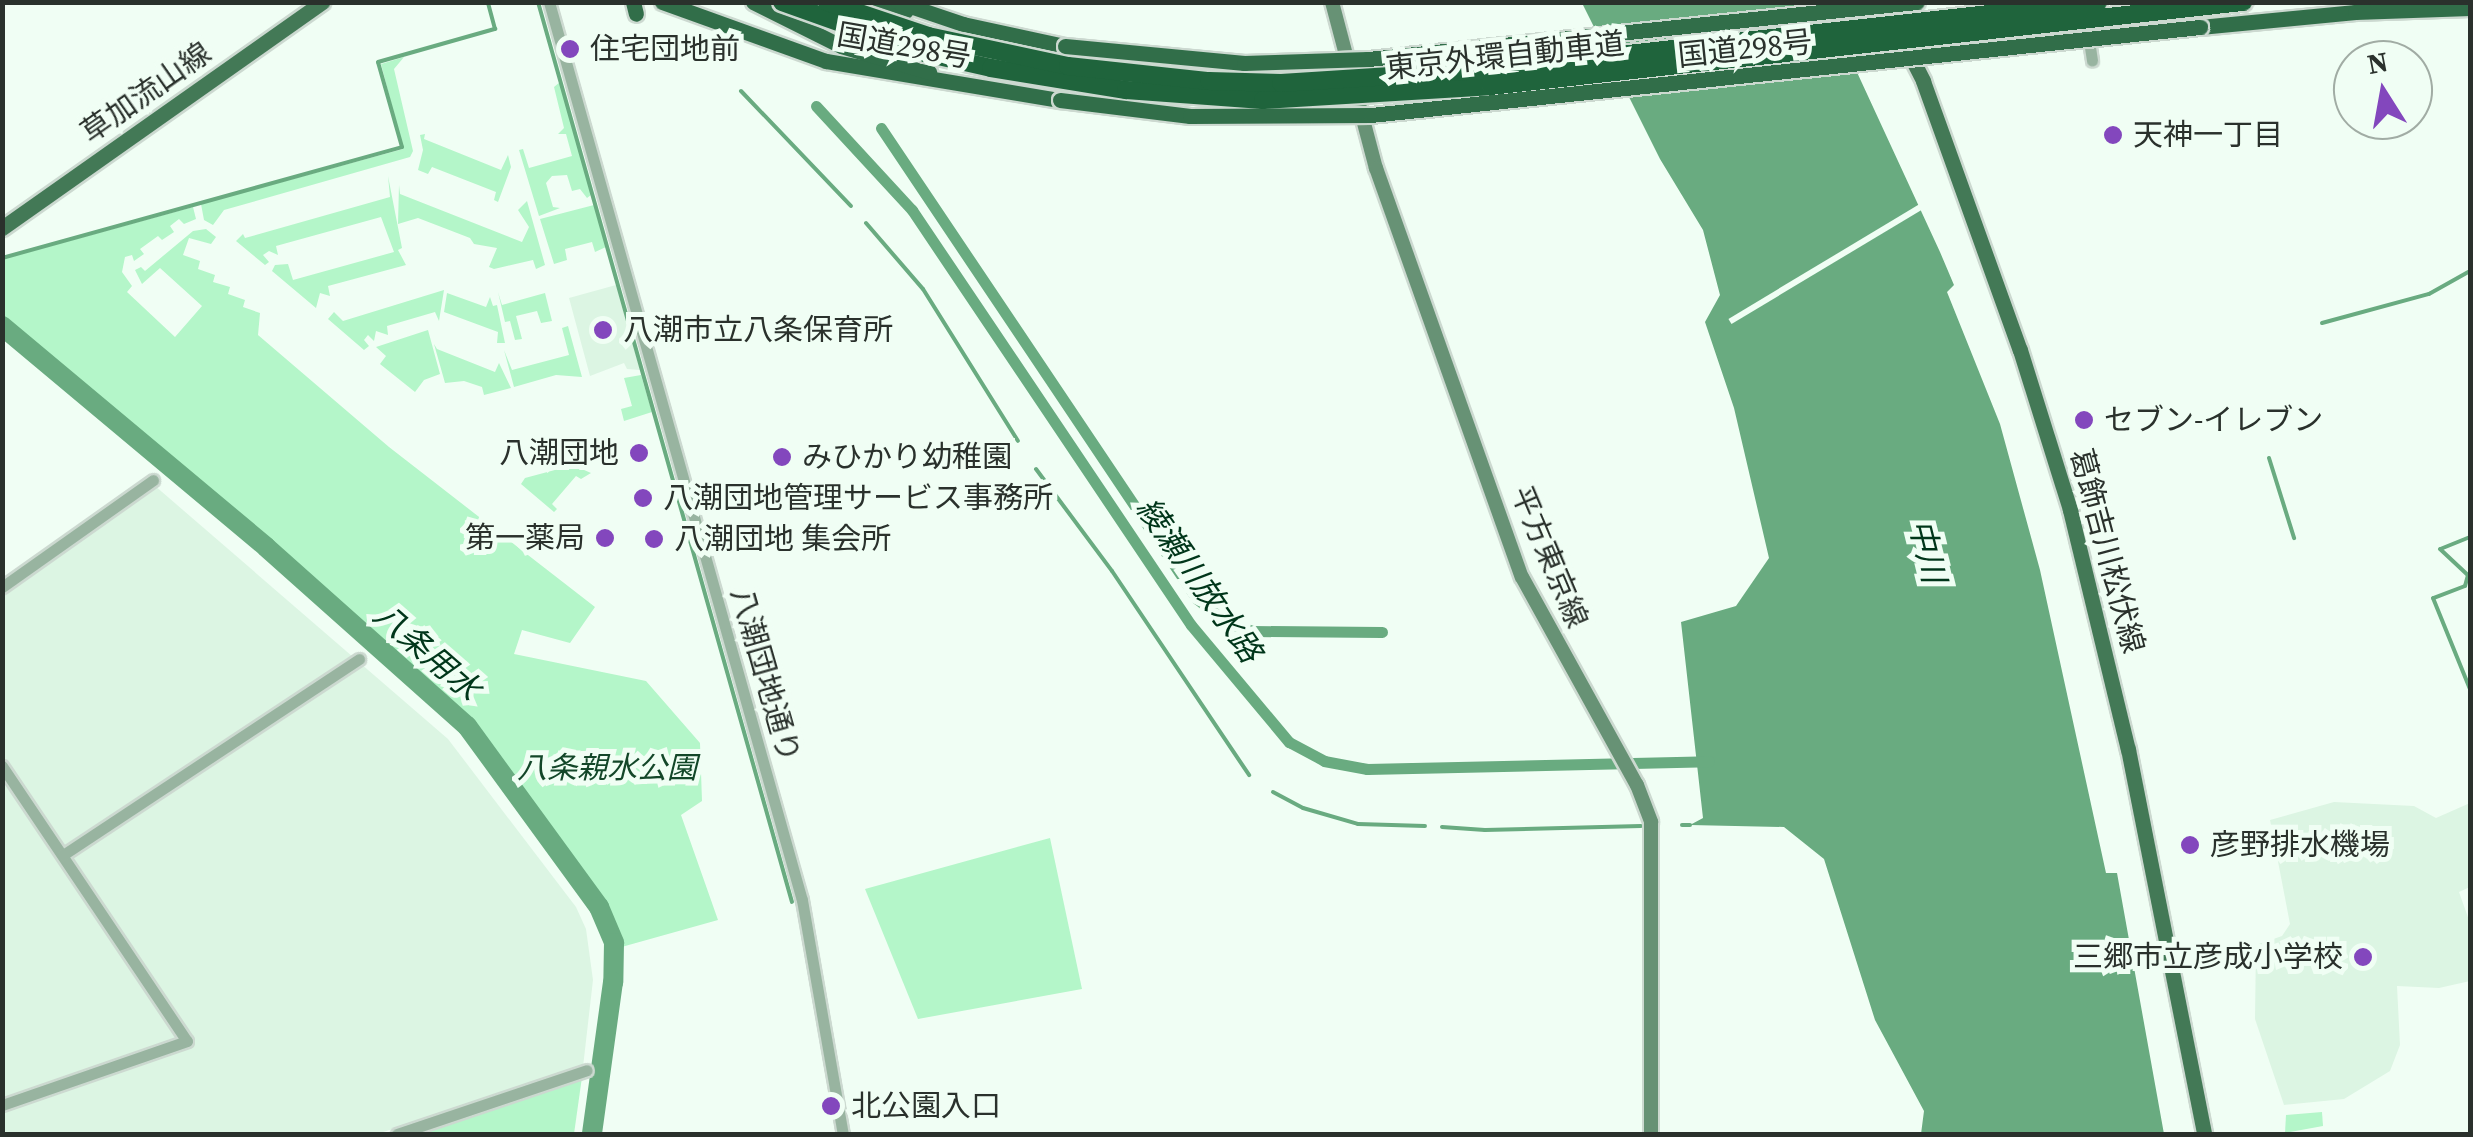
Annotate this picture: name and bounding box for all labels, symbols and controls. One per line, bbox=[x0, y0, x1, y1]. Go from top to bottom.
street label: 国道298号 bbox=[834, 17, 974, 75]
street label: 国道298号 bbox=[1676, 24, 1814, 74]
street label: 東京外環自動車道 bbox=[1384, 26, 1626, 86]
place label: 住宅団地前 bbox=[590, 31, 740, 67]
street label: 草加流山線 bbox=[74, 35, 218, 151]
marker: 住宅団地前 bbox=[559, 38, 581, 60]
north arrow bbox=[2333, 40, 2433, 140]
text: N bbox=[2364, 42, 2391, 83]
place label: 天神一丁目 bbox=[2133, 117, 2283, 153]
marker: 天神一丁目 bbox=[2102, 124, 2124, 146]
place label: 八潮市立八条保育所 bbox=[623, 312, 893, 348]
marker: 八潮市立八条保育所 bbox=[592, 319, 614, 341]
place label: セブン-イレブン bbox=[2104, 402, 2323, 438]
marker: セブン-イレブン bbox=[2073, 409, 2095, 431]
place label: 八潮団地 bbox=[499, 435, 619, 471]
place label: みひかり幼稚園 bbox=[802, 439, 1012, 475]
marker: 八潮団地 bbox=[628, 442, 650, 464]
street label: 葛飾吉川松伏線 bbox=[2062, 445, 2152, 657]
marker: みひかり幼稚園 bbox=[771, 446, 793, 468]
place label: 八潮団地管理サービス事務所 bbox=[663, 480, 1053, 516]
street label: 平方東京線 bbox=[1503, 481, 1595, 633]
marker: 八潮団地管理サービス事務所 bbox=[632, 487, 654, 509]
water label: 綾瀬川放水路 bbox=[1128, 490, 1270, 670]
water label: 中川 bbox=[1901, 515, 1953, 587]
place label: 第一薬局 bbox=[465, 520, 585, 556]
place label: 八潮団地 集会所 bbox=[674, 521, 891, 557]
marker: 第一薬局 bbox=[594, 527, 616, 549]
marker: 八潮団地 集会所 bbox=[643, 528, 665, 550]
street label: 八潮団地通り bbox=[723, 584, 807, 766]
water label: 八条用水 bbox=[366, 596, 488, 708]
park label: 八条親水公園 bbox=[517, 750, 697, 786]
place label: 彦野排水機場 bbox=[2210, 827, 2390, 863]
marker: 彦野排水機場 bbox=[2179, 834, 2201, 856]
place label: 三郷市立彦成小学校 bbox=[2073, 939, 2343, 975]
marker: 三郷市立彦成小学校 bbox=[2352, 946, 2374, 968]
place label: 北公園入口 bbox=[851, 1088, 1001, 1124]
marker: 北公園入口 bbox=[820, 1095, 842, 1117]

